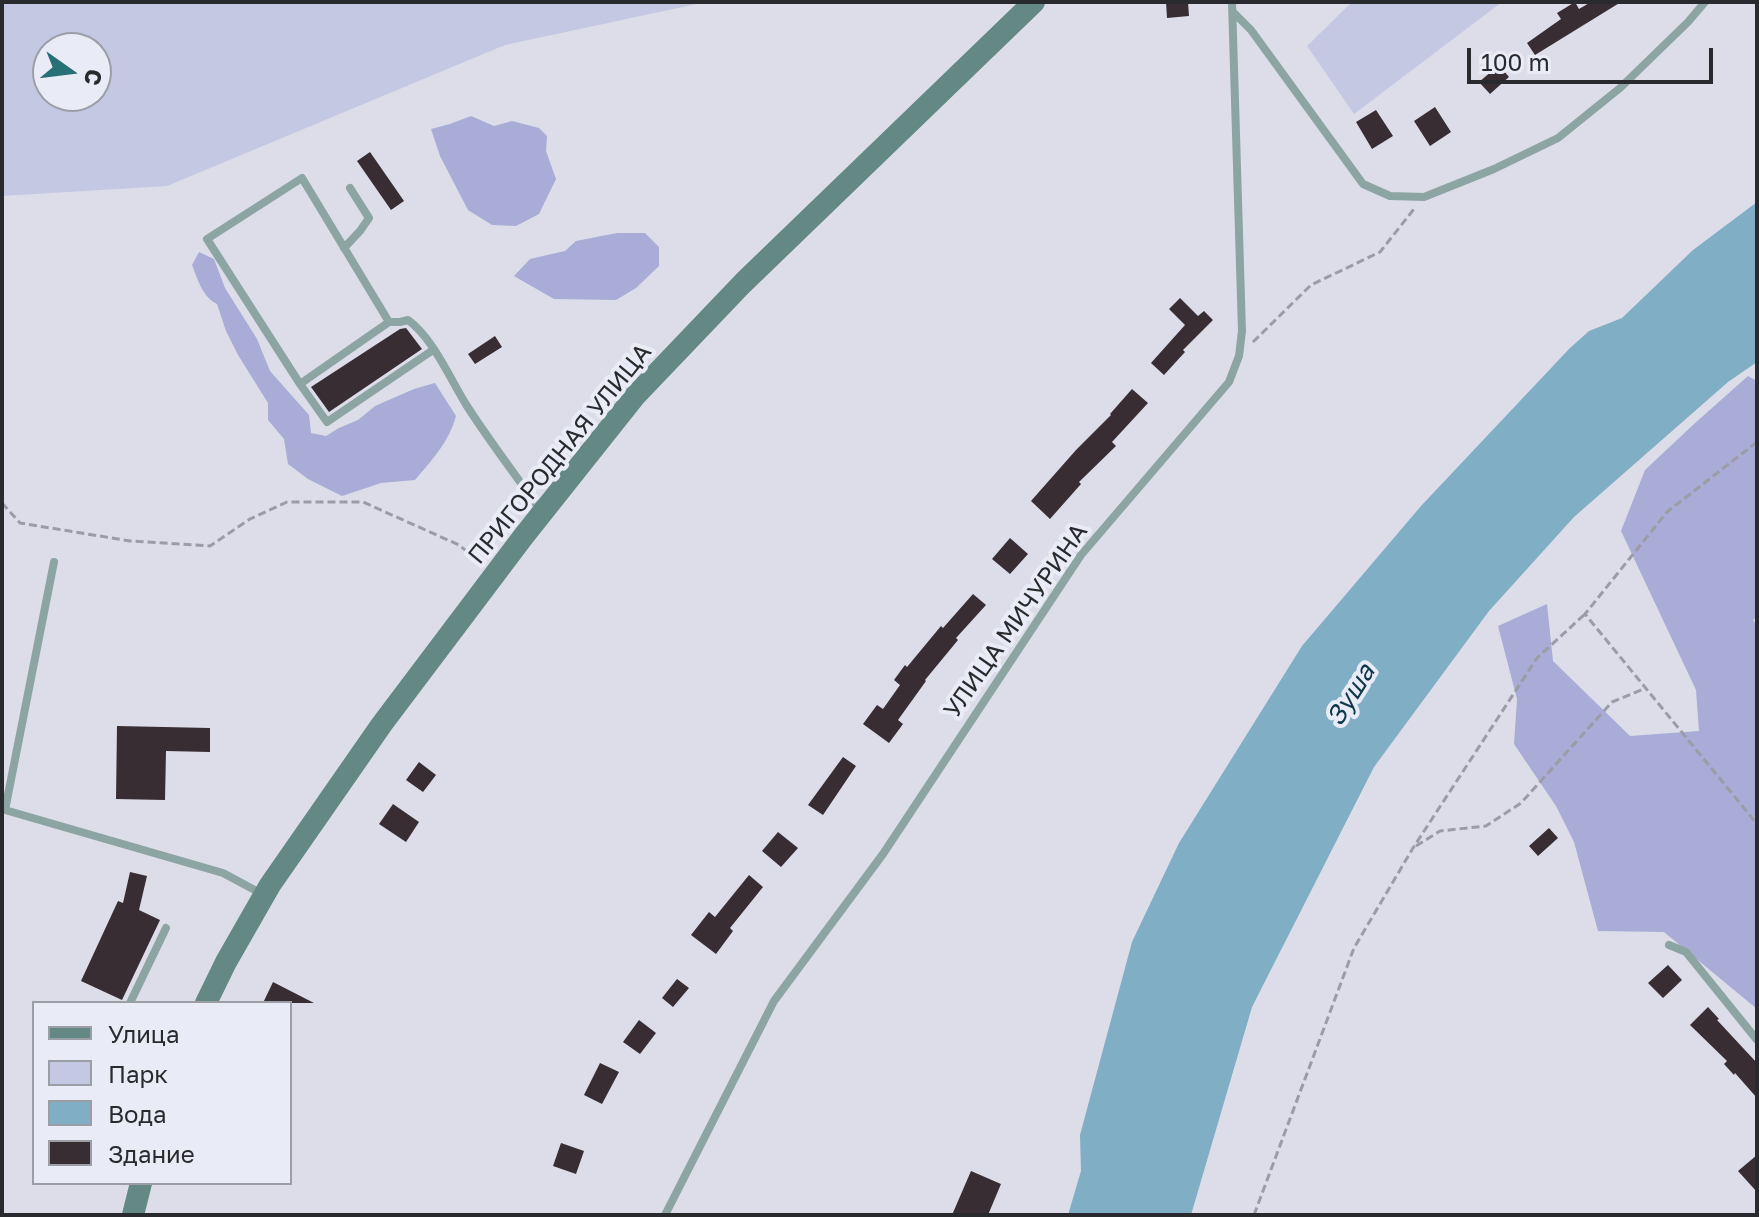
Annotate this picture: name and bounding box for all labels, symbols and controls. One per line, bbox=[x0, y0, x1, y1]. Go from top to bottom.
north arrow bbox=[32, 32, 112, 112]
scale bar bbox=[1471, 32, 1717, 82]
text: 100 m bbox=[1481, 47, 1550, 76]
text: С bbox=[79, 67, 109, 88]
street label: ПРИГОРОДНАЯ УЛИЦА bbox=[462, 338, 658, 570]
street label: УЛИЦА МИЧУРИНА bbox=[938, 518, 1094, 724]
water label: Зуша bbox=[1320, 658, 1382, 732]
legend bbox=[32, 1001, 292, 1185]
text: Улица bbox=[108, 1019, 180, 1048]
text: Парк bbox=[108, 1059, 168, 1088]
text: Вода bbox=[108, 1099, 167, 1128]
text: Здание bbox=[108, 1139, 195, 1168]

